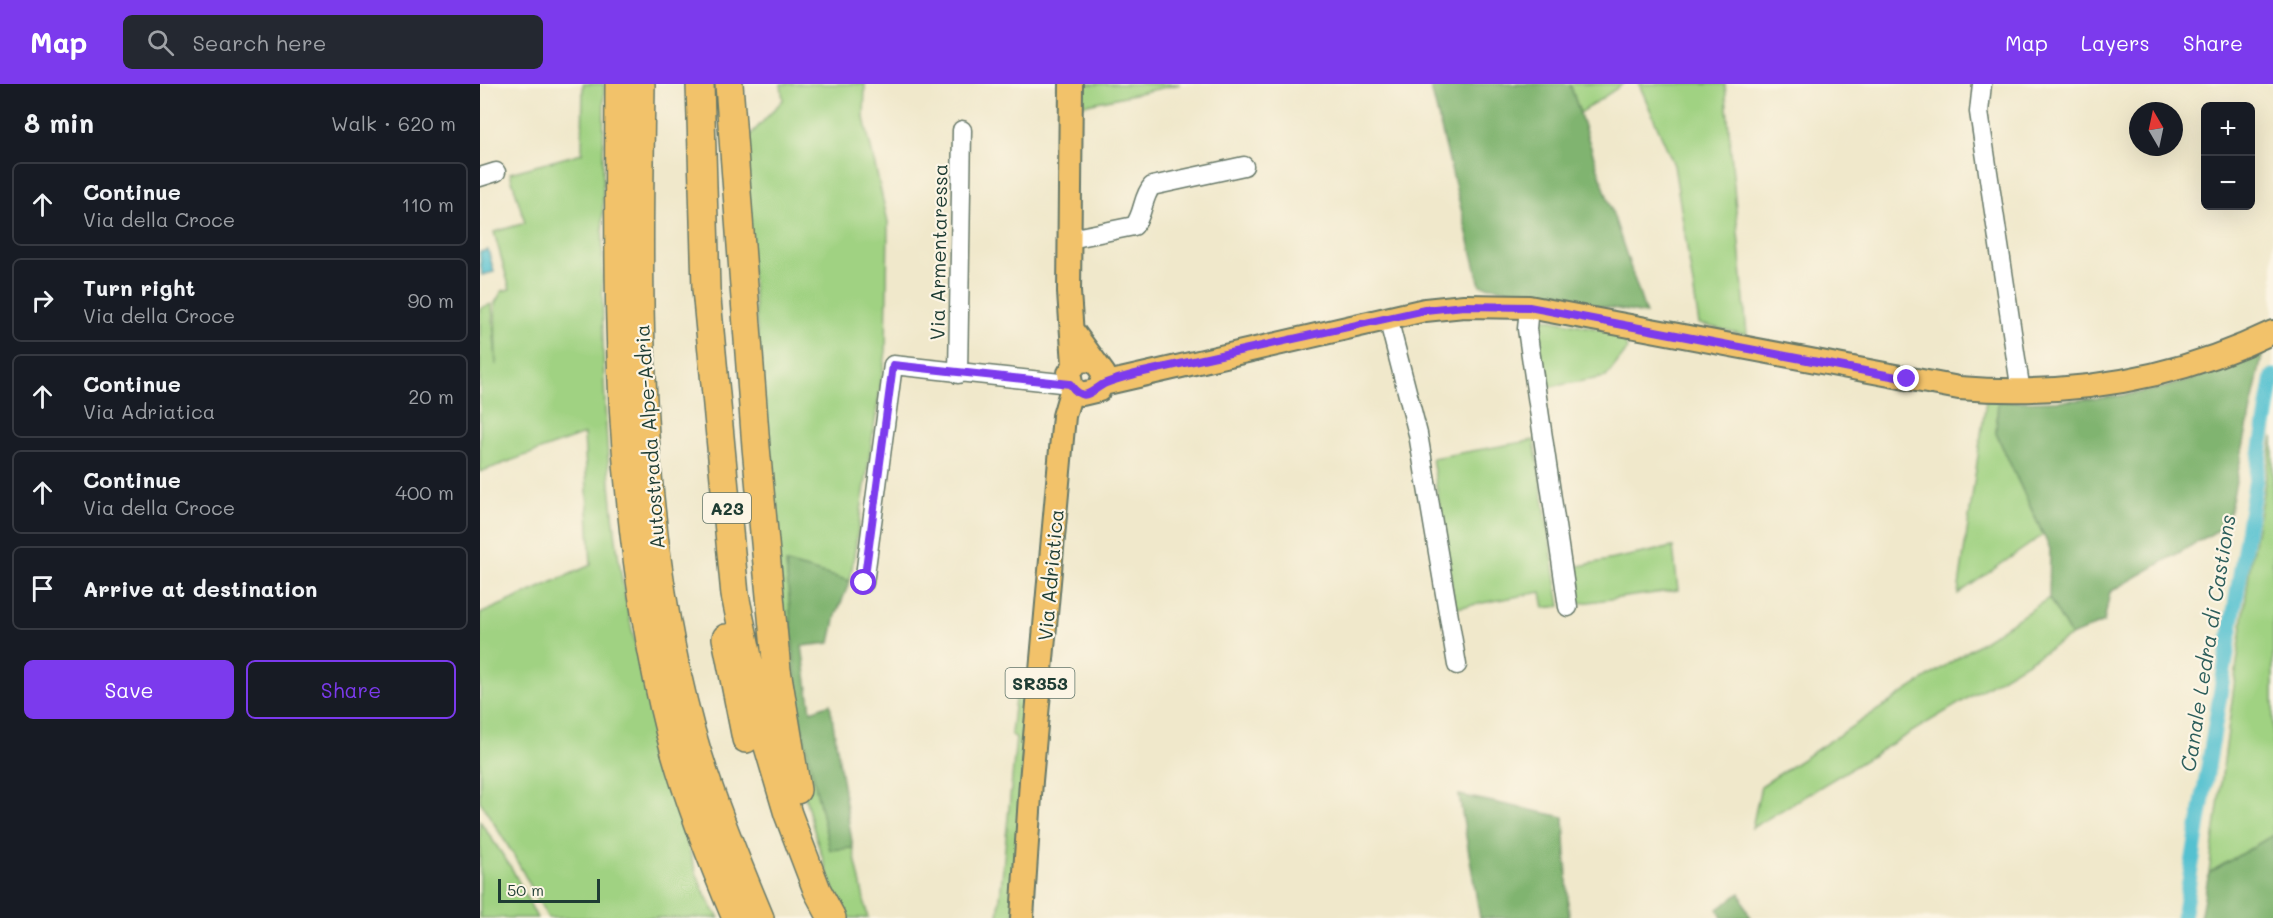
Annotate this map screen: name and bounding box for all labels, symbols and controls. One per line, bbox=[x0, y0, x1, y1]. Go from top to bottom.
search box bbox=[123, 15, 543, 69]
text: Map bbox=[30, 24, 87, 60]
icon: search bbox=[144, 26, 177, 59]
text: Search here bbox=[192, 28, 326, 57]
text: Map bbox=[2005, 29, 2048, 56]
text: Layers bbox=[2081, 29, 2150, 56]
text: Share bbox=[2183, 29, 2243, 56]
north arrow bbox=[2129, 102, 2183, 156]
map controls bbox=[2201, 102, 2255, 210]
button: + bbox=[2201, 102, 2255, 156]
text: 8 min bbox=[24, 106, 94, 140]
text: Walk · 620 m bbox=[331, 110, 456, 136]
button: − bbox=[2201, 156, 2255, 210]
street label: Via Armentaressa bbox=[923, 163, 953, 341]
text: Continue bbox=[83, 177, 181, 206]
icon: ahead bbox=[26, 188, 59, 221]
text: 110 m bbox=[401, 191, 454, 217]
text: Via della Croce bbox=[83, 206, 235, 232]
text: Turn right bbox=[83, 273, 195, 302]
icon: right bbox=[26, 284, 59, 317]
text: 90 m bbox=[408, 287, 454, 313]
text: Via della Croce bbox=[83, 302, 235, 328]
street label: Autostrada Alpe-Adria bbox=[628, 324, 670, 550]
route end bbox=[1893, 365, 1919, 391]
text: Continue bbox=[83, 369, 181, 398]
icon: ahead bbox=[26, 380, 59, 413]
text: 20 m bbox=[408, 383, 454, 409]
text: Via Adriatica bbox=[83, 398, 215, 424]
text: Continue bbox=[83, 465, 181, 494]
icon: ahead bbox=[26, 476, 59, 509]
text: 400 m bbox=[395, 479, 454, 505]
road number: A23 bbox=[703, 493, 751, 523]
text: Via della Croce bbox=[83, 494, 235, 520]
street label: Via Adriatica bbox=[1031, 508, 1069, 642]
water label: Canale Ledra di Castions bbox=[2173, 512, 2241, 774]
route start bbox=[850, 569, 876, 595]
icon: arrive bbox=[26, 572, 59, 605]
text: Arrive at destination bbox=[83, 574, 318, 603]
button: Save bbox=[24, 660, 234, 719]
button: Share bbox=[246, 660, 456, 719]
road number: SR353 bbox=[1006, 668, 1074, 698]
scale bar bbox=[498, 876, 600, 904]
text: 50 m bbox=[507, 879, 544, 900]

